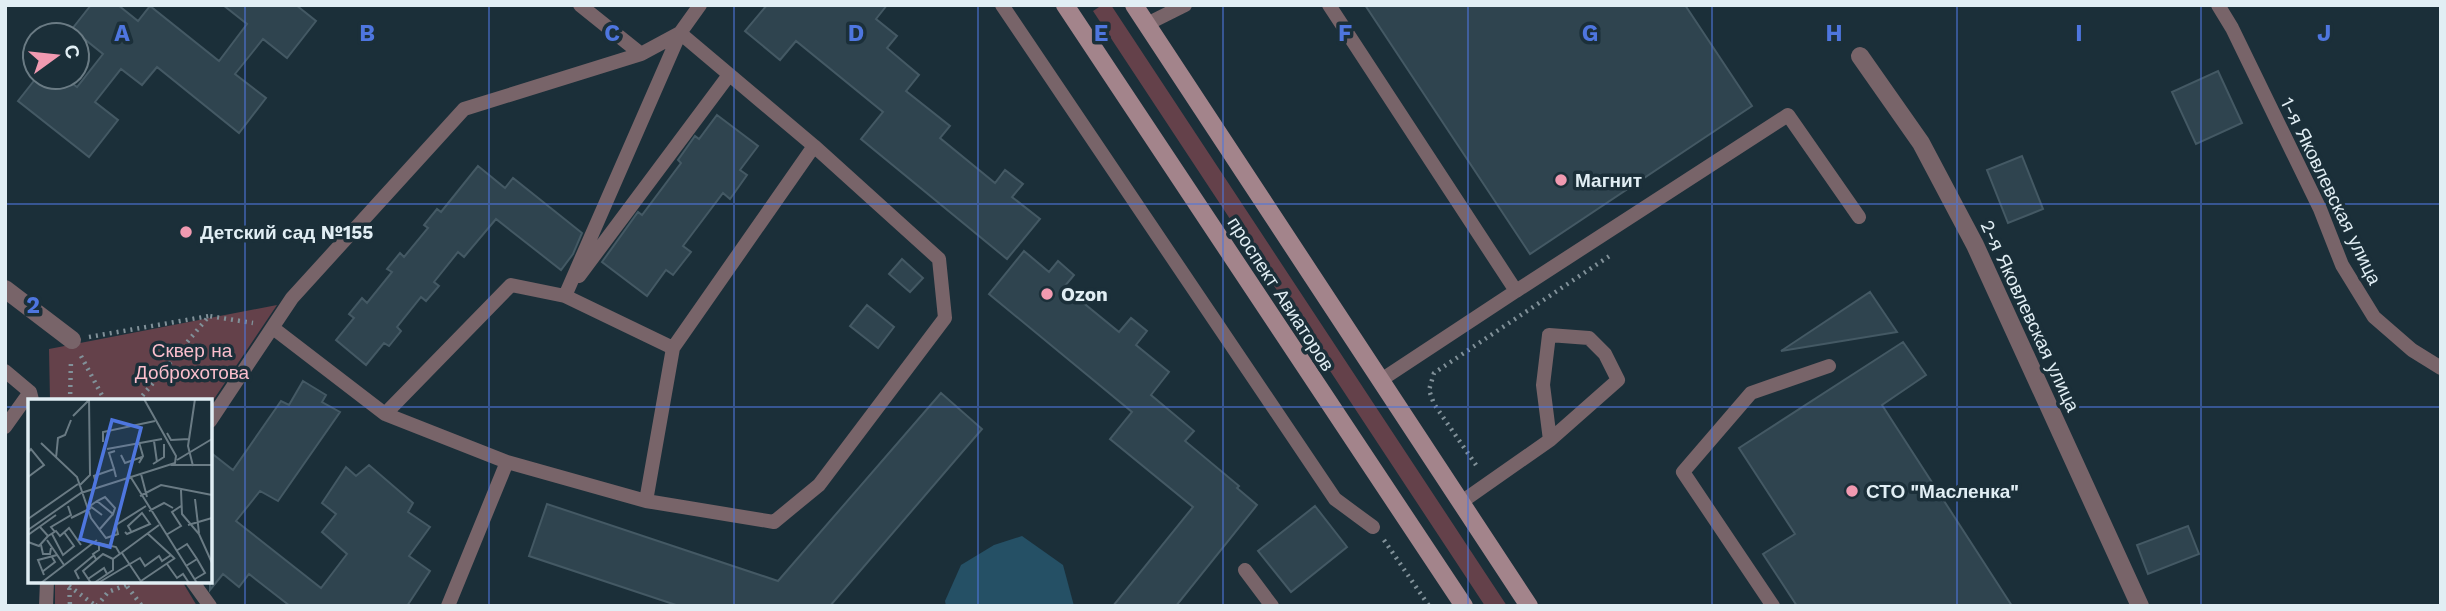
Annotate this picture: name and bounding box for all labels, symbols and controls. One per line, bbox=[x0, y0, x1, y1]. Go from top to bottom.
text: A bbox=[114, 20, 130, 47]
text: B bbox=[359, 20, 375, 47]
text: C bbox=[604, 20, 620, 47]
text: D bbox=[848, 20, 864, 47]
text: E bbox=[1094, 20, 1108, 47]
text: F bbox=[1338, 20, 1352, 47]
text: G bbox=[1582, 20, 1598, 47]
text: H bbox=[1825, 20, 1843, 47]
text: I bbox=[2075, 20, 2083, 47]
text: J bbox=[2317, 20, 2331, 47]
north arrow bbox=[21, 21, 91, 91]
text: С bbox=[59, 42, 85, 62]
street label: 1-я Яковлевская улица bbox=[2276, 94, 2387, 289]
place label: Магнит bbox=[1575, 169, 1642, 192]
marker: Магнит bbox=[1553, 172, 1569, 188]
street label: проспект Авиаторов bbox=[1223, 213, 1339, 375]
street label: 2-я Яковлевская улица bbox=[1975, 216, 2085, 416]
place label: Детский сад №155 bbox=[200, 221, 373, 244]
marker: Детский сад №155 bbox=[178, 224, 194, 240]
place label: Ozon bbox=[1061, 283, 1108, 306]
marker: Ozon bbox=[1039, 286, 1055, 302]
text: 2 bbox=[26, 292, 40, 319]
park label: Сквер на Доброхотова bbox=[135, 339, 250, 384]
inset map bbox=[28, 399, 212, 583]
place label: СТО "Масленка" bbox=[1866, 480, 2019, 503]
marker: СТО "Масленка" bbox=[1844, 483, 1860, 499]

